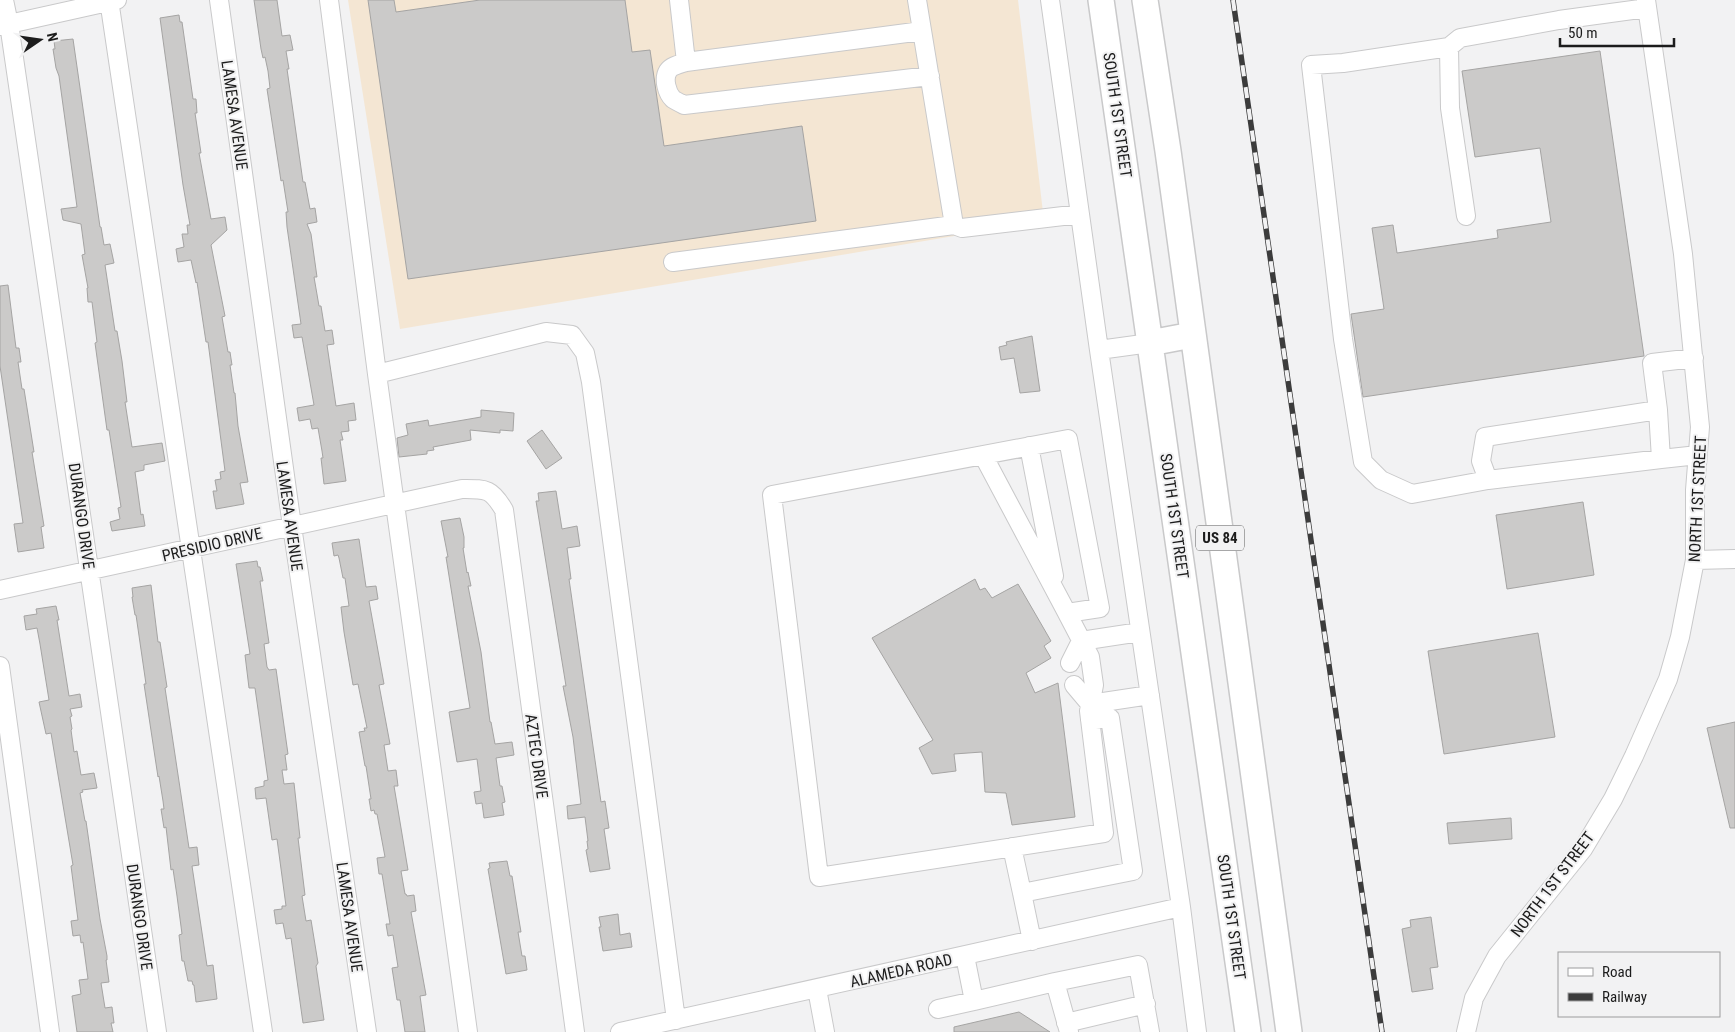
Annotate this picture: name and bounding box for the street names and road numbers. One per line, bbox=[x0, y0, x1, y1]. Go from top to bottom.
street label: SOUTH 1ST STREET bbox=[1099, 51, 1136, 179]
street label: LAMESA AVENUE bbox=[217, 59, 252, 171]
street label: NORTH 1ST STREET bbox=[1685, 435, 1710, 563]
street label: SOUTH 1ST STREET bbox=[1156, 452, 1193, 580]
street label: LAMESA AVENUE bbox=[272, 460, 307, 572]
street label: DURANGO DRIVE bbox=[65, 462, 98, 570]
street label: PRESIDIO DRIVE bbox=[160, 524, 264, 565]
road number: US 84 bbox=[1196, 526, 1244, 550]
street label: AZTEC DRIVE bbox=[521, 713, 552, 800]
street label: NORTH 1ST STREET bbox=[1507, 828, 1598, 941]
street label: SOUTH 1ST STREET bbox=[1213, 853, 1250, 981]
street label: LAMESA AVENUE bbox=[332, 861, 367, 973]
street label: DURANGO DRIVE bbox=[123, 863, 156, 971]
street label: ALAMEDA ROAD bbox=[848, 949, 954, 991]

